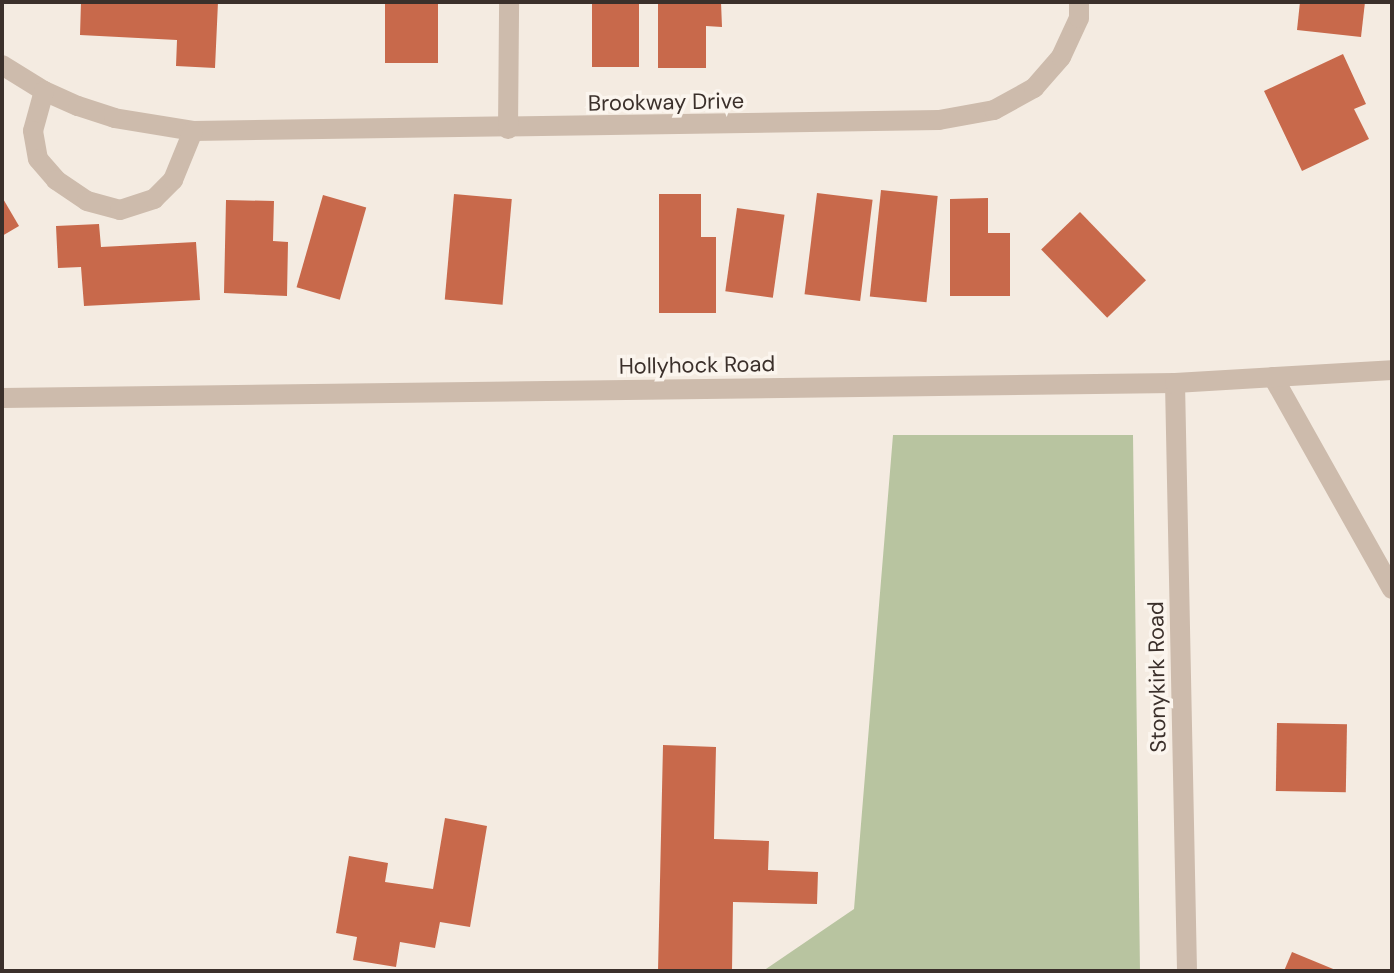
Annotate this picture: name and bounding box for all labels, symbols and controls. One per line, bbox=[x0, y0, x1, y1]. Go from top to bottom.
street label: Brookway Drive bbox=[588, 87, 744, 117]
street label: Hollyhock Road bbox=[619, 350, 775, 380]
street label: Stonykirk Road bbox=[1142, 601, 1172, 753]

